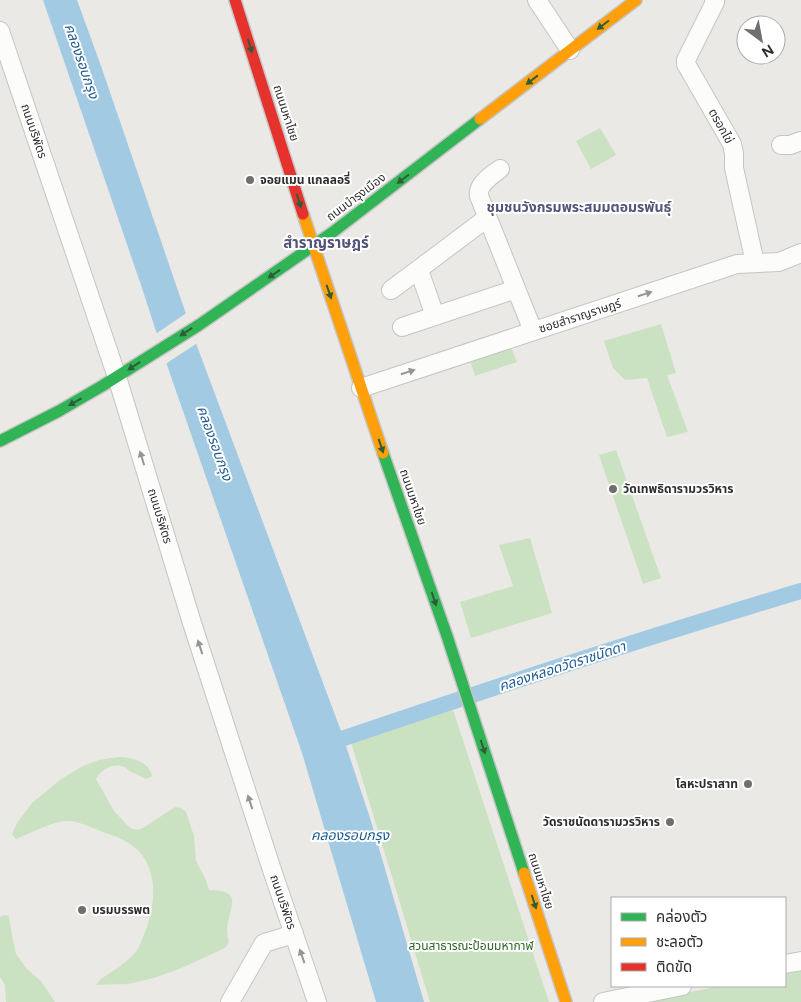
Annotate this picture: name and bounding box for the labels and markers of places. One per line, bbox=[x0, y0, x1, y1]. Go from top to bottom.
place label: จอยแมน แกลลอรี่ bbox=[260, 171, 350, 187]
marker: จอยแมน แกลลอรี่ bbox=[244, 174, 256, 186]
place label: วัดเทพธิดารามวรวิหาร bbox=[623, 482, 734, 496]
marker: วัดเทพธิดารามวรวิหาร bbox=[607, 483, 619, 495]
place label: โลหะปราสาท bbox=[676, 777, 738, 791]
marker: โลหะปราสาท bbox=[742, 778, 754, 790]
place label: วัดราชนัดดารามวรวิหาร bbox=[543, 815, 660, 829]
marker: วัดราชนัดดารามวรวิหาร bbox=[664, 816, 676, 828]
place label: บรมบรรพต bbox=[92, 903, 150, 917]
marker: บรมบรรพต bbox=[76, 904, 88, 916]

